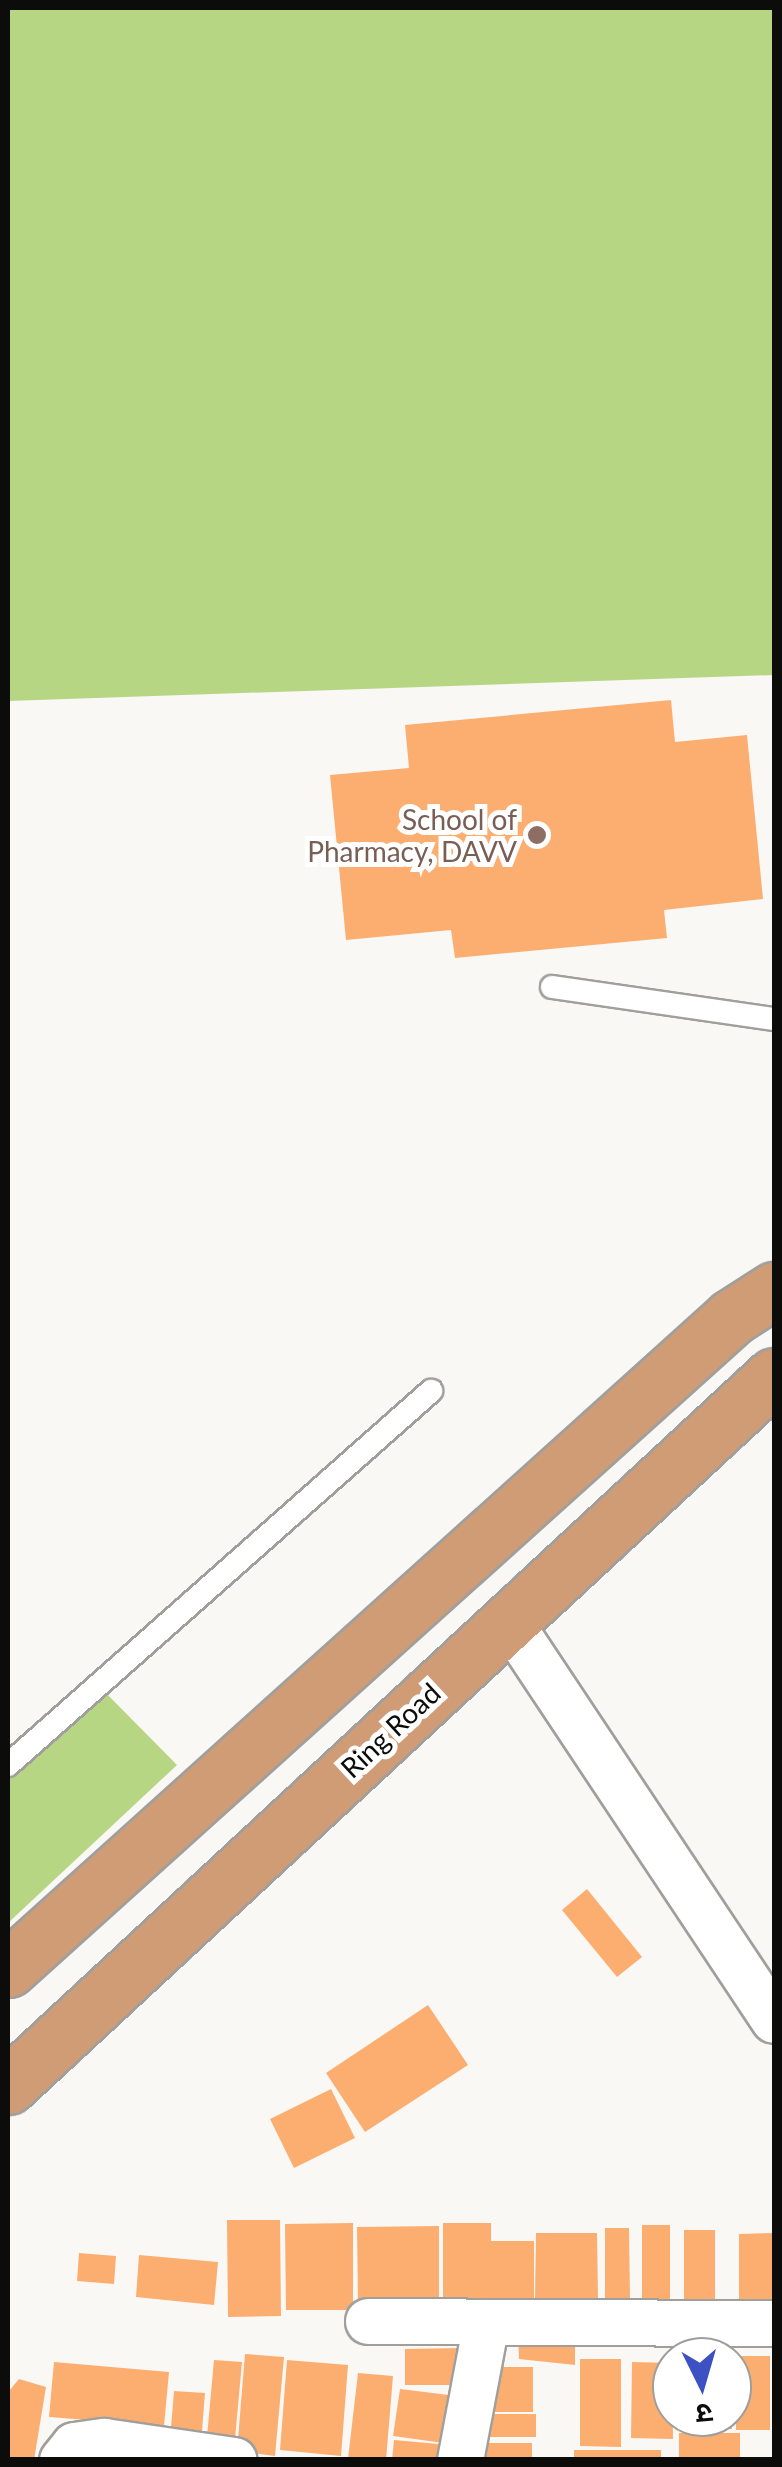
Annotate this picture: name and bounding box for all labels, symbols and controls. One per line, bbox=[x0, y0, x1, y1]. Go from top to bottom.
place label: School of Pharmacy, DAVV bbox=[307, 802, 517, 868]
marker: School of Pharmacy, DAVV bbox=[526, 824, 548, 846]
street label: Ring Road bbox=[333, 1676, 447, 1784]
north arrow bbox=[652, 2337, 752, 2437]
text: उ bbox=[695, 2397, 714, 2433]

